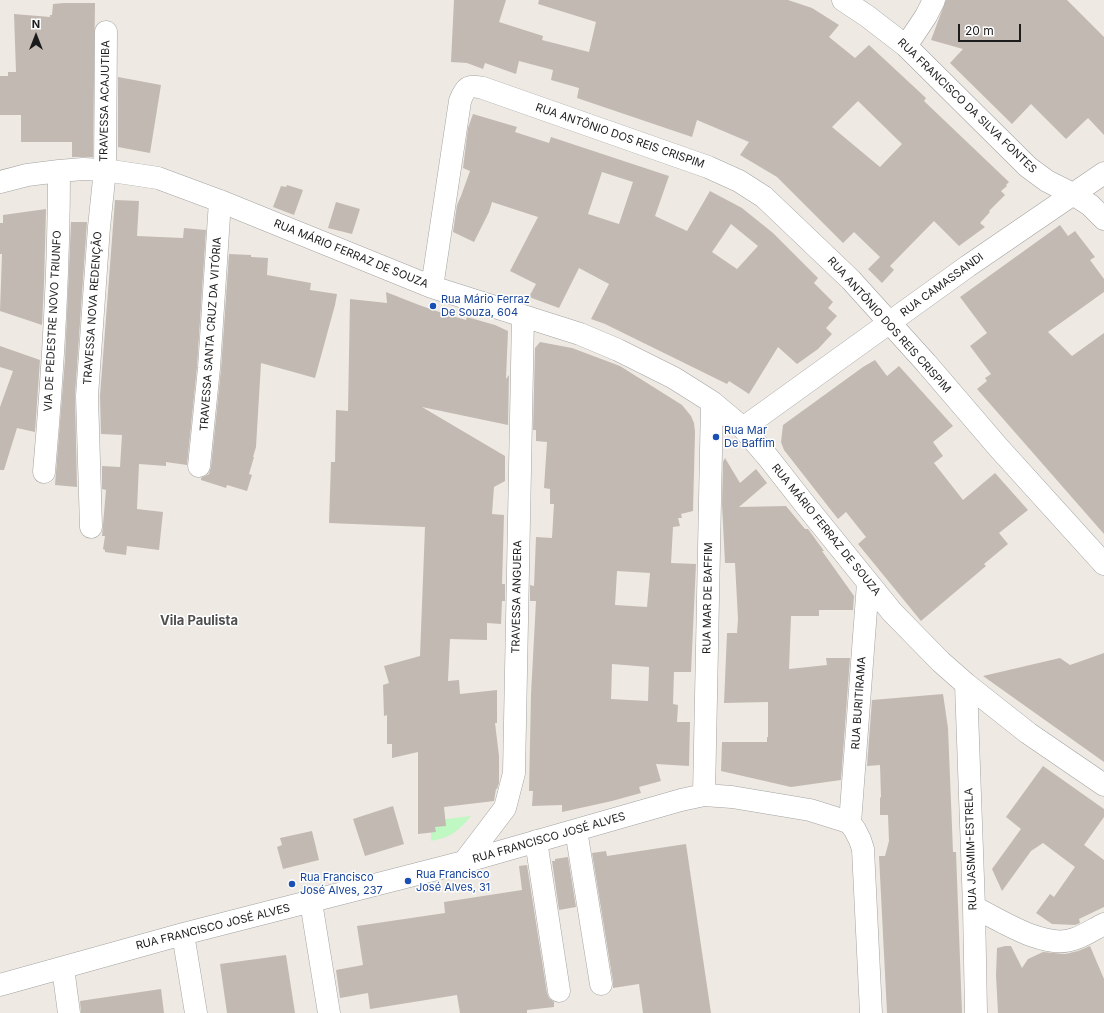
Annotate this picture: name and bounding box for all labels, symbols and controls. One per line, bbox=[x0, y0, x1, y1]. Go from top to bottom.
north arrow bbox=[16, 16, 56, 56]
scale bar bbox=[960, 16, 1023, 42]
text: N bbox=[32, 17, 40, 31]
text: 20 m bbox=[965, 23, 994, 38]
street label: RUA FRANCISCO DA SILVA FONTES bbox=[895, 36, 1039, 176]
street label: TRAVESSA ACAJUTIBA bbox=[97, 40, 113, 162]
street label: RUA ANTÔNIO DOS REIS CRISPIM bbox=[534, 101, 706, 171]
street label: RUA MÁRIO FERRAZ DE SOUZA bbox=[272, 217, 430, 291]
street label: VIA DE PEDESTRE NOVO TRIUNFO bbox=[42, 230, 64, 412]
street label: TRAVESSA NOVA REDENÇÃO bbox=[81, 231, 105, 385]
street label: TRAVESSA SANTA CRUZ DA VITÓRIA bbox=[198, 236, 224, 432]
street label: RUA CAMASSANDI bbox=[898, 250, 986, 320]
street label: RUA ANTÔNIO DOS REIS CRISPIM bbox=[825, 254, 953, 396]
place label: Rua Mário Ferraz De Souza, 604 bbox=[441, 293, 530, 319]
marker: Rua Mário Ferraz De Souza, 604 bbox=[428, 301, 438, 311]
place label: Rua Mar De Baffim bbox=[724, 424, 775, 450]
marker: Rua Mar De Baffim bbox=[711, 432, 721, 442]
street label: RUA MÁRIO FERRAZ DE SOUZA bbox=[769, 462, 883, 598]
street label: TRAVESSA ANGUERA bbox=[509, 540, 525, 654]
street label: RUA MAR DE BAFFIM bbox=[700, 542, 716, 654]
district label: Vila Paulista bbox=[160, 613, 238, 629]
street label: RUA BURITIRAMA bbox=[849, 656, 869, 750]
street label: RUA JASMIM-ESTRELA bbox=[962, 788, 980, 910]
street label: RUA FRANCISCO JOSÉ ALVES bbox=[471, 810, 627, 866]
place label: Rua Francisco José Alves, 31 bbox=[416, 868, 490, 894]
place label: Rua Francisco José Alves, 237 bbox=[300, 871, 383, 897]
marker: Rua Francisco José Alves, 31 bbox=[403, 876, 413, 886]
marker: Rua Francisco José Alves, 237 bbox=[287, 879, 297, 889]
street label: RUA FRANCISCO JOSÉ ALVES bbox=[134, 901, 292, 953]

